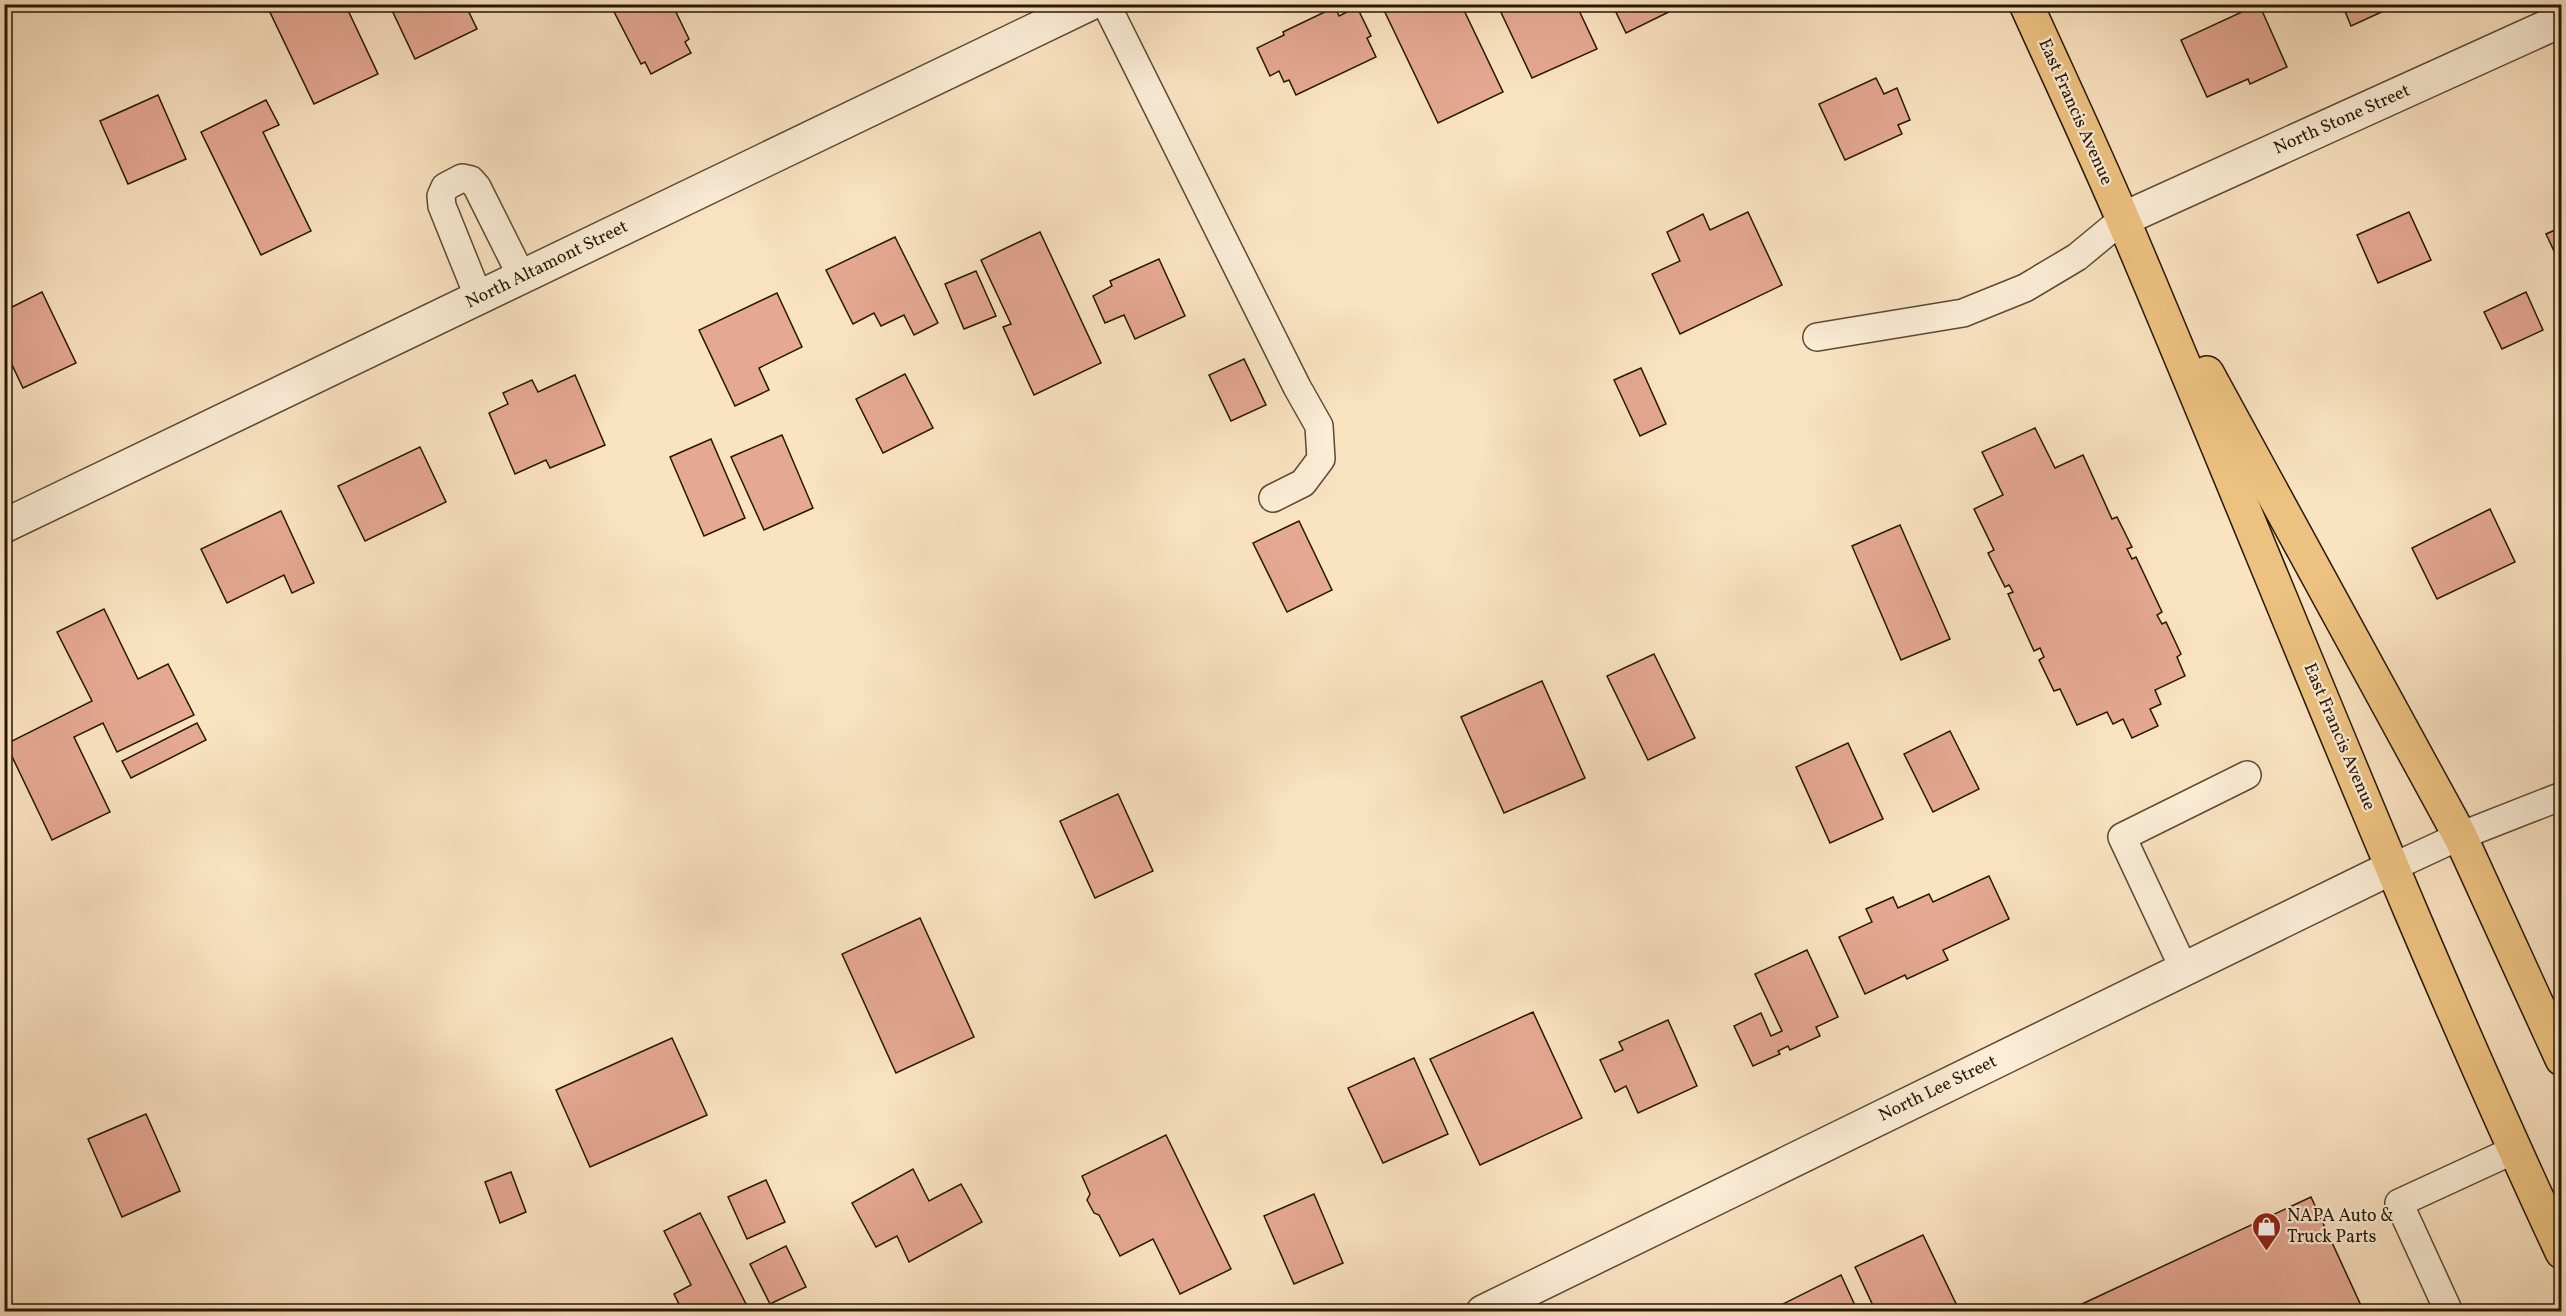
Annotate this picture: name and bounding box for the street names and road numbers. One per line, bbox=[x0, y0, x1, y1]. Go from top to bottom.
street label: East Francis Avenue bbox=[2031, 35, 2119, 189]
street label: North Stone Street bbox=[2270, 79, 2414, 161]
street label: North Altamont Street bbox=[462, 215, 632, 315]
street label: East Francis Avenue bbox=[2297, 659, 2381, 815]
street label: North Lee Street bbox=[1875, 1049, 2001, 1129]

